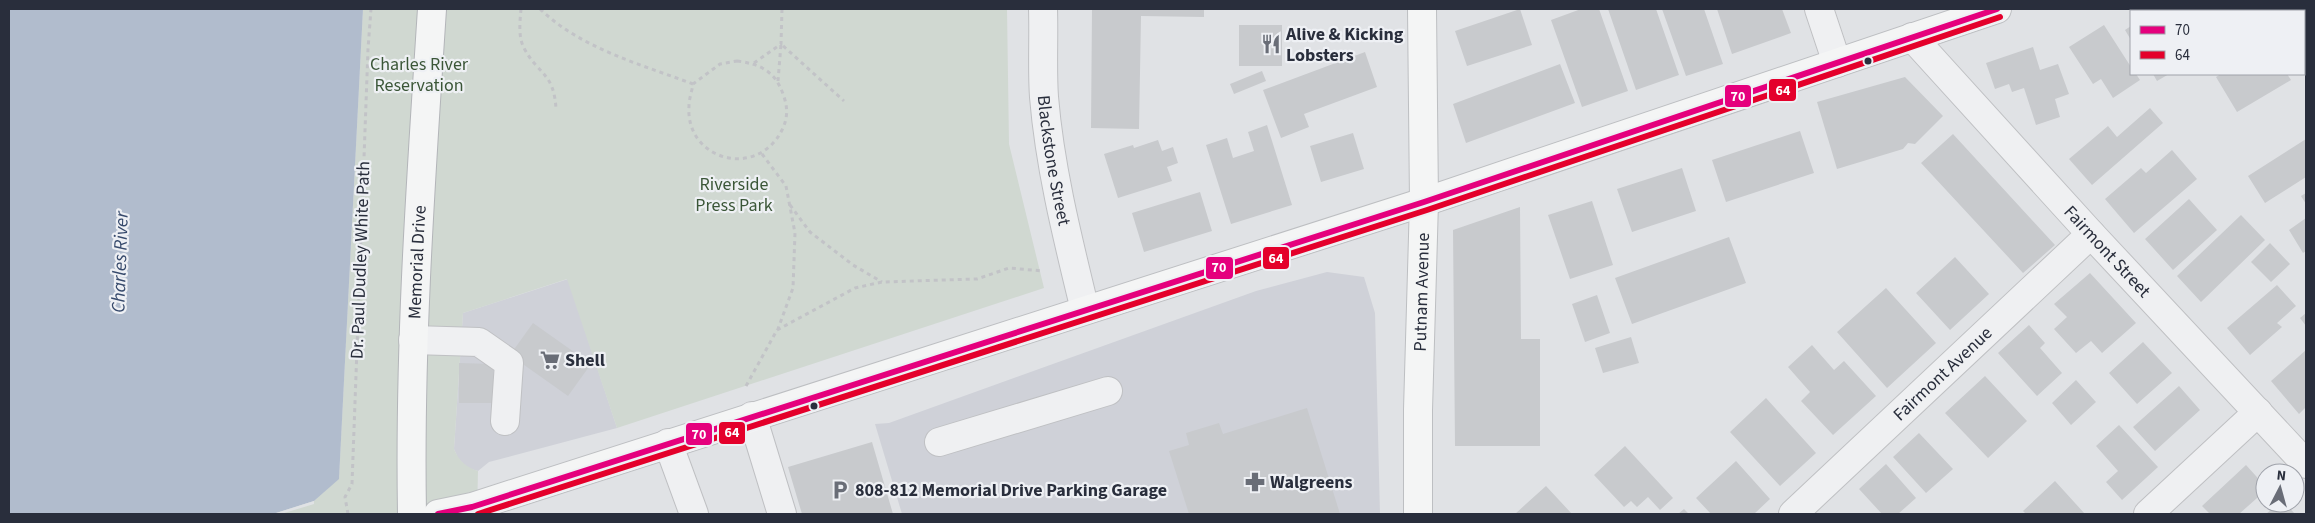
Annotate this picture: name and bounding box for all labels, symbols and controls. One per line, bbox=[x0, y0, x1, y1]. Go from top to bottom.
legend bbox=[2130, 10, 2305, 75]
text: 70 bbox=[2175, 20, 2190, 41]
place label: Alive & Kicking Lobsters bbox=[1285, 22, 1404, 68]
restaurant icon: Alive & Kicking Lobsters bbox=[1260, 33, 1282, 55]
text: 64 bbox=[2175, 45, 2190, 66]
park label: Charles River Reservation bbox=[370, 52, 469, 98]
unlabelled marker bbox=[1863, 56, 1873, 66]
line badge: 64 bbox=[1768, 78, 1797, 102]
text: 64 bbox=[1776, 81, 1791, 101]
line badge: 70 bbox=[1724, 84, 1752, 108]
text: 70 bbox=[1731, 87, 1745, 107]
street label: Blackstone Street bbox=[1031, 94, 1077, 228]
street label: Dr. Paul Dudley White Path bbox=[345, 161, 376, 359]
park label: Riverside Press Park bbox=[695, 172, 773, 218]
street label: Fairmont Street bbox=[2058, 200, 2156, 303]
street label: Memorial Drive bbox=[402, 205, 433, 319]
water label: Charles River bbox=[105, 209, 136, 313]
street label: Putnam Avenue bbox=[1408, 232, 1436, 352]
line badge: 64 bbox=[1262, 246, 1290, 270]
text: 64 bbox=[1269, 249, 1284, 269]
line badge: 70 bbox=[1205, 256, 1234, 280]
text: 70 bbox=[1212, 258, 1226, 278]
street label: Fairmont Avenue bbox=[1888, 321, 1998, 427]
place label: Shell bbox=[565, 348, 605, 373]
supermarket icon: Shell bbox=[539, 349, 561, 371]
unlabelled marker bbox=[809, 401, 819, 411]
line badge: 64 bbox=[718, 421, 746, 445]
line badge: 70 bbox=[685, 422, 713, 446]
text: 64 bbox=[725, 423, 740, 443]
text: 70 bbox=[692, 425, 706, 445]
north arrow bbox=[2255, 463, 2305, 513]
text: N bbox=[2276, 466, 2287, 486]
place label: Walgreens bbox=[1270, 470, 1353, 495]
pharmacy icon: Walgreens bbox=[1244, 471, 1266, 493]
place label: 808-812 Memorial Drive Parking Garage bbox=[855, 478, 1167, 503]
parking icon: 808-812 Memorial Drive Parking Garage bbox=[829, 479, 851, 501]

